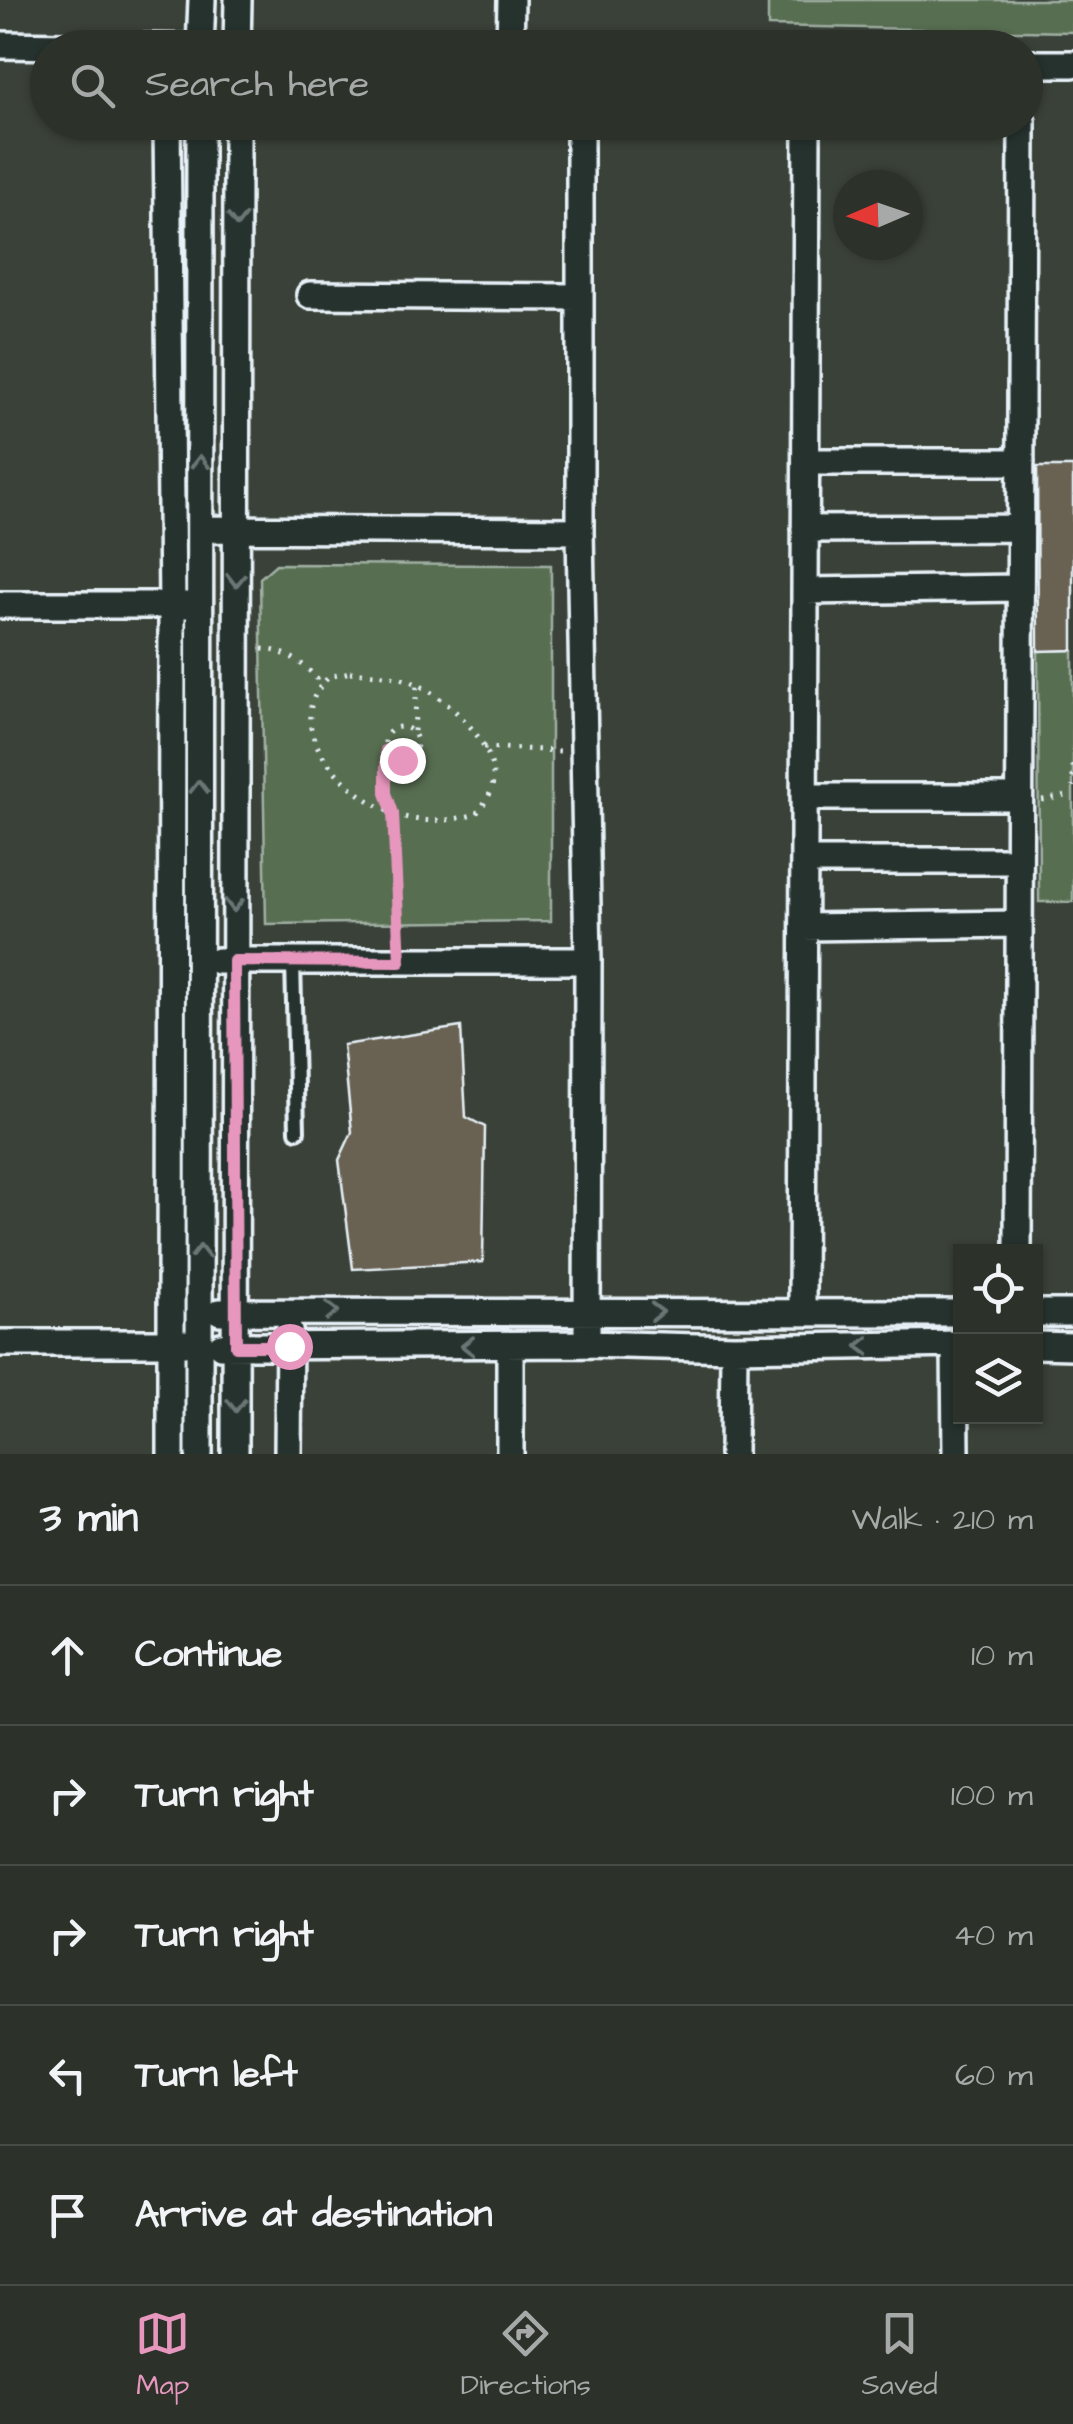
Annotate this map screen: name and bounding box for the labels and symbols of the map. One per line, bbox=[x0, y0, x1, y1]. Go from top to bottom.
north arrow bbox=[833, 170, 923, 260]
one-way arrow bbox=[226, 212, 248, 228]
one-way arrow bbox=[189, 453, 211, 468]
one-way arrow bbox=[226, 572, 247, 588]
route end bbox=[380, 738, 426, 784]
one-way arrow bbox=[188, 778, 210, 794]
one-way arrow bbox=[223, 898, 245, 913]
one-way arrow bbox=[189, 1243, 211, 1258]
one-way arrow bbox=[326, 1300, 341, 1322]
one-way arrow bbox=[650, 1302, 666, 1323]
route start bbox=[267, 1324, 313, 1370]
one-way arrow bbox=[460, 1335, 476, 1357]
one-way arrow bbox=[855, 1335, 871, 1356]
one-way arrow bbox=[225, 1398, 247, 1413]

